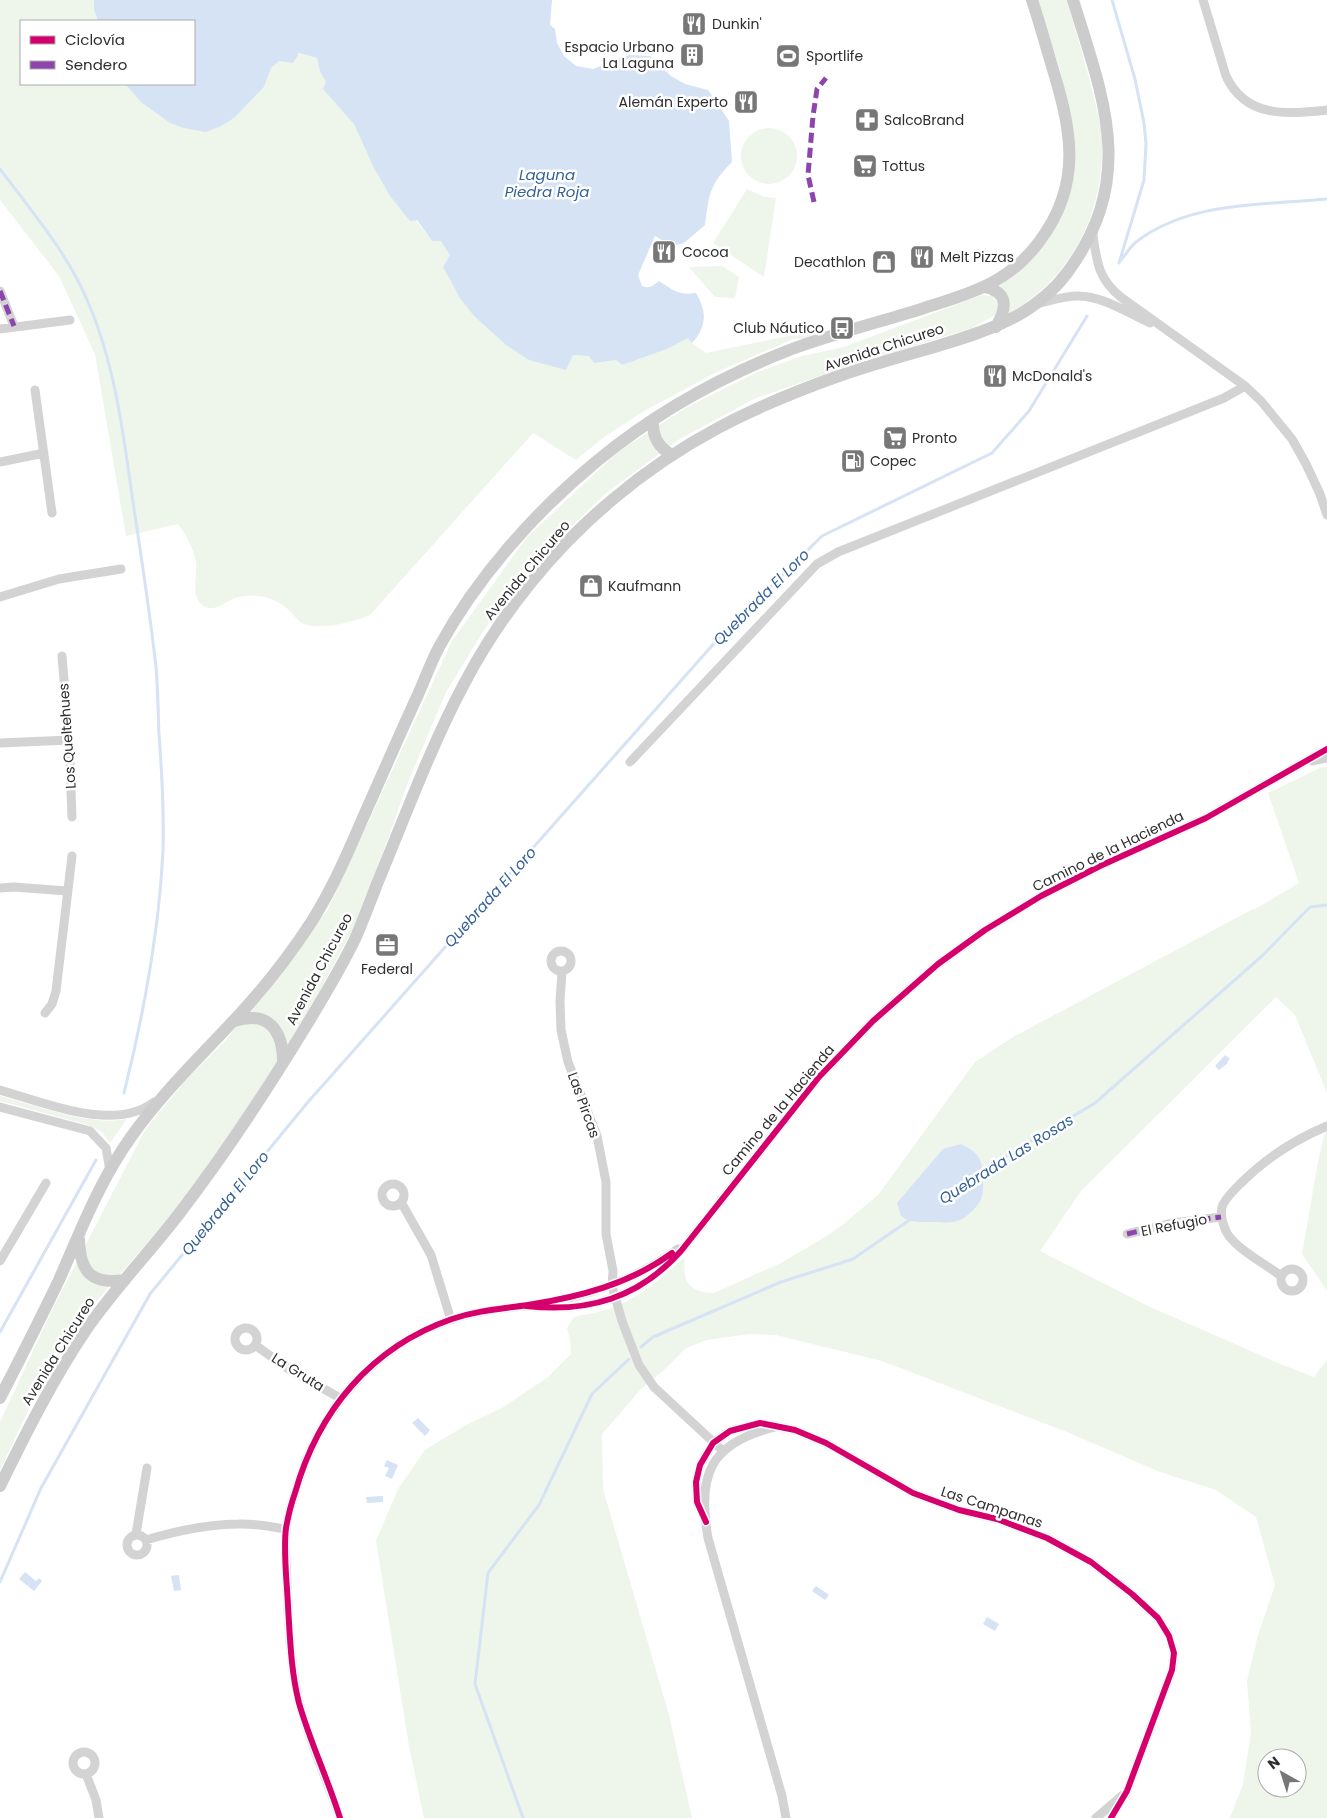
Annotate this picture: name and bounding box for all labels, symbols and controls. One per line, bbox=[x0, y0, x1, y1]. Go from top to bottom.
restaurant icon: Dunkin' bbox=[681, 11, 707, 37]
place label: Dunkin' bbox=[712, 14, 762, 34]
legend bbox=[20, 20, 195, 85]
text: Ciclovía bbox=[65, 29, 125, 50]
place label: Espacio Urbano La Laguna bbox=[564, 37, 674, 73]
building icon: Espacio Urbano La Laguna bbox=[679, 42, 705, 68]
sports icon: Sportlife bbox=[775, 43, 801, 69]
place label: Sportlife bbox=[806, 46, 863, 66]
text: Sendero bbox=[65, 54, 127, 75]
restaurant icon: Alemán Experto bbox=[733, 89, 759, 115]
place label: Alemán Experto bbox=[619, 92, 728, 112]
pharmacy icon: SalcoBrand bbox=[854, 107, 880, 133]
place label: SalcoBrand bbox=[884, 110, 964, 130]
supermarket icon: Tottus bbox=[852, 153, 878, 179]
place label: Tottus bbox=[882, 156, 925, 176]
water label: Laguna Piedra Roja bbox=[505, 164, 589, 202]
restaurant icon: Cocoa bbox=[651, 239, 677, 265]
place label: Cocoa bbox=[682, 242, 729, 262]
restaurant icon: Melt Pizzas bbox=[909, 244, 935, 270]
place label: Melt Pizzas bbox=[940, 247, 1014, 267]
shop icon: Decathlon bbox=[871, 249, 897, 275]
place label: Decathlon bbox=[794, 252, 866, 272]
bus stop icon: Club Náutico bbox=[829, 315, 855, 341]
place label: Club Náutico bbox=[733, 318, 824, 338]
street label: Avenida Chicureo bbox=[822, 318, 946, 376]
restaurant icon: McDonald's bbox=[982, 363, 1008, 389]
place label: McDonald's bbox=[1012, 366, 1092, 386]
supermarket icon: Pronto bbox=[882, 425, 908, 451]
place label: Pronto bbox=[912, 428, 957, 448]
fuel station icon: Copec bbox=[840, 448, 866, 474]
place label: Copec bbox=[870, 451, 916, 471]
street label: Avenida Chicureo bbox=[479, 516, 575, 624]
water label: Quebrada El Loro bbox=[708, 544, 814, 650]
shop icon: Kaufmann bbox=[578, 573, 604, 599]
place label: Kaufmann bbox=[608, 576, 681, 596]
street label: Los Queltehues bbox=[53, 683, 81, 789]
street label: Camino de la Hacienda bbox=[1029, 806, 1187, 896]
water label: Quebrada El Loro bbox=[439, 842, 541, 952]
street label: Avenida Chicureo bbox=[281, 909, 357, 1029]
office icon: Federal bbox=[374, 932, 400, 958]
place label: Federal bbox=[361, 959, 413, 979]
street label: Camino de la Hacienda bbox=[717, 1040, 839, 1180]
street label: Las Pircas bbox=[563, 1069, 605, 1141]
water label: Quebrada Las Rosas bbox=[935, 1109, 1077, 1209]
water label: Quebrada El Loro bbox=[176, 1146, 274, 1260]
street label: El Refugio bbox=[1139, 1209, 1209, 1241]
street label: Avenida Chicureo bbox=[17, 1293, 100, 1409]
street label: La Gruta bbox=[268, 1348, 328, 1396]
street label: Las Campanas bbox=[939, 1481, 1045, 1533]
north arrow bbox=[1257, 1748, 1307, 1798]
text: N bbox=[1263, 1752, 1284, 1774]

